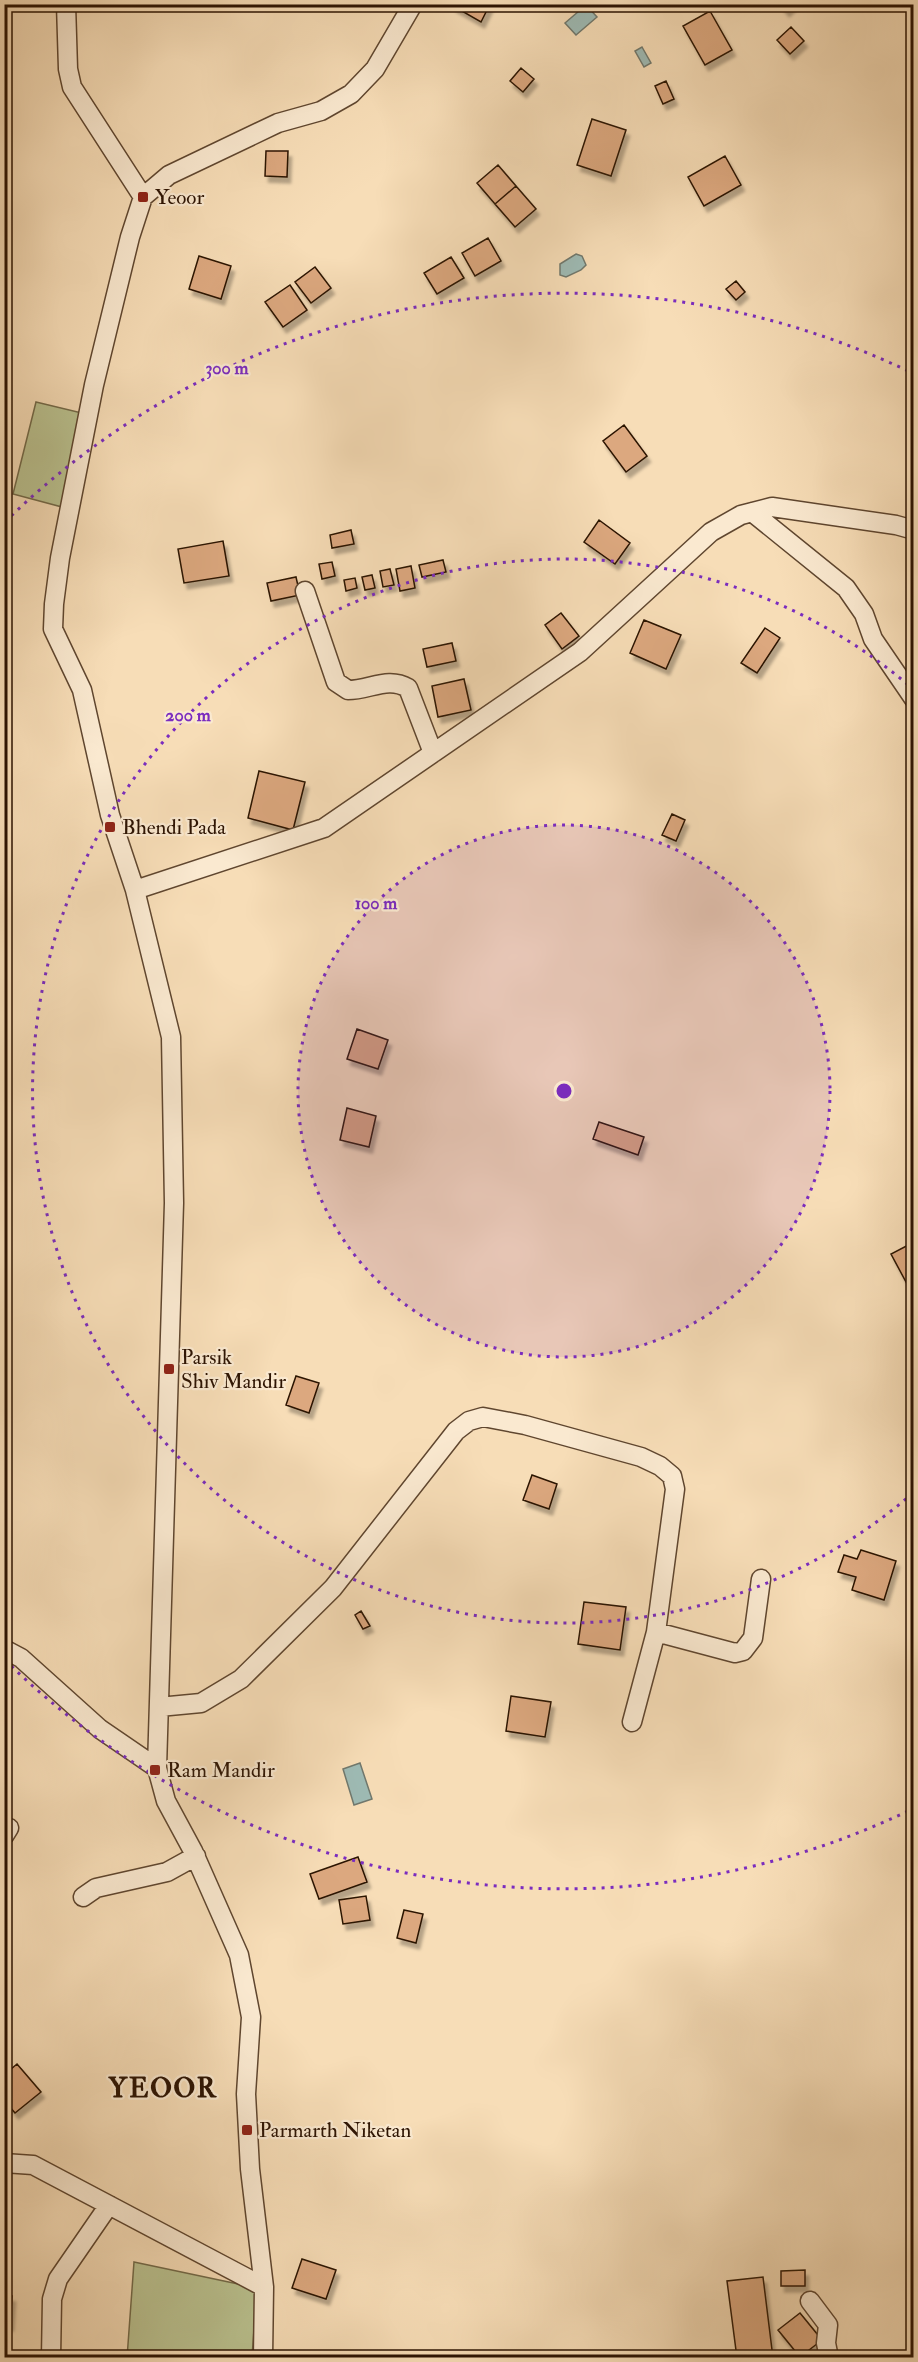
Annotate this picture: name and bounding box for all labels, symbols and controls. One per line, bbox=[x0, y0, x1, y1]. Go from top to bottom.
place label: Yeoor bbox=[155, 184, 204, 211]
marker: Yeoor bbox=[136, 190, 150, 204]
text: 300 m bbox=[205, 357, 250, 380]
text: 200 m bbox=[165, 704, 212, 727]
place label: Bhendi Pada bbox=[122, 814, 226, 841]
marker: Bhendi Pada bbox=[103, 820, 117, 834]
text: 100 m bbox=[355, 892, 398, 915]
centre of rings bbox=[554, 1081, 574, 1101]
place label: Parsik Shiv Mandir bbox=[181, 1344, 286, 1395]
marker: Parsik Shiv Mandir bbox=[162, 1362, 176, 1376]
place label: Ram Mandir bbox=[167, 1757, 275, 1784]
marker: Ram Mandir bbox=[148, 1763, 162, 1777]
district label: YEOOR bbox=[108, 2072, 218, 2105]
place label: Parmarth Niketan bbox=[259, 2117, 411, 2144]
marker: Parmarth Niketan bbox=[240, 2123, 254, 2137]

